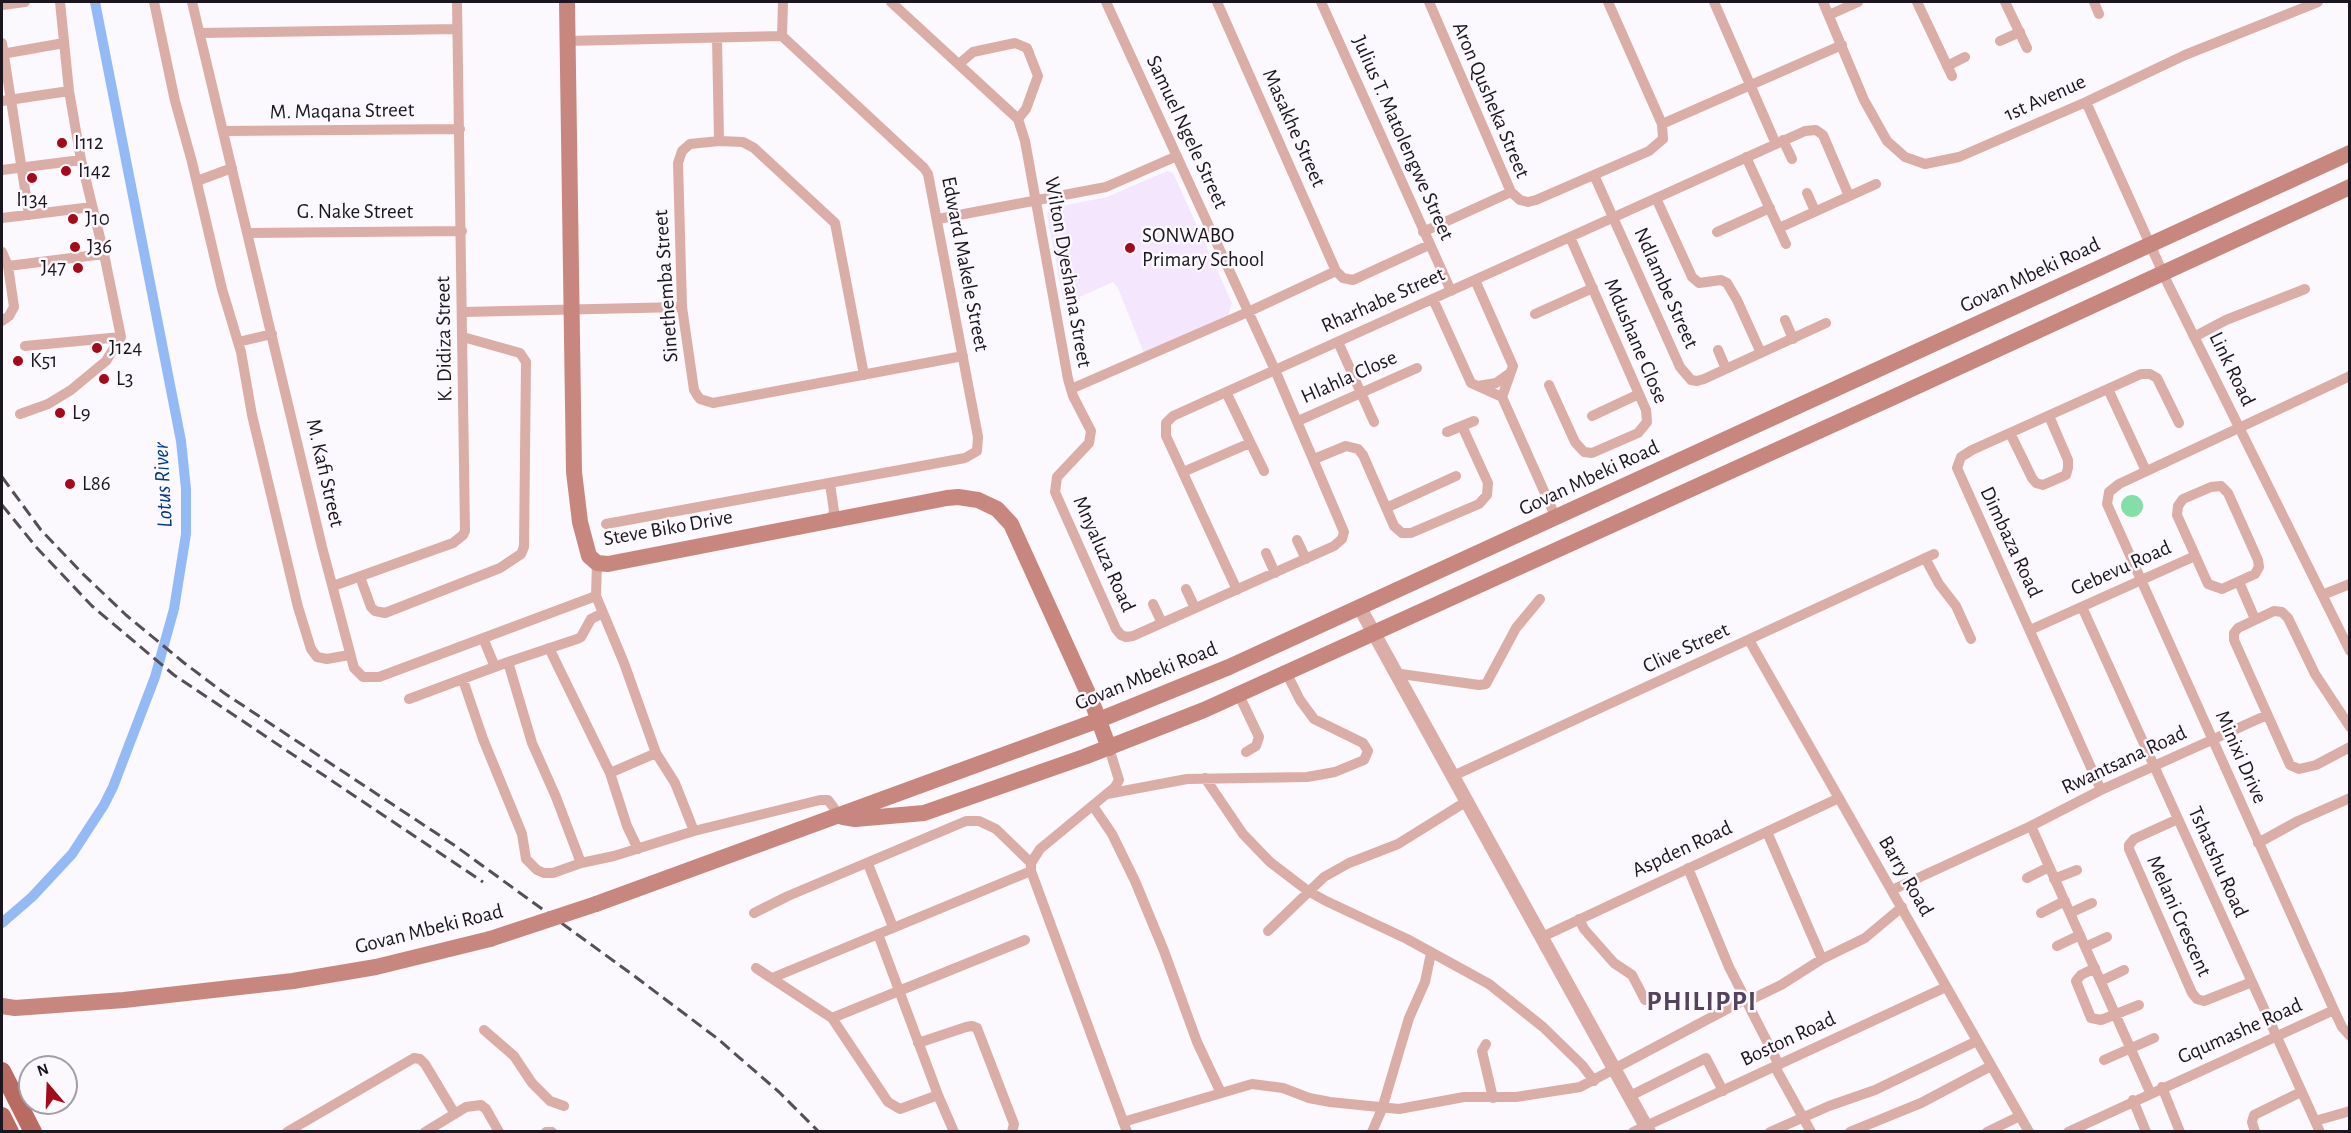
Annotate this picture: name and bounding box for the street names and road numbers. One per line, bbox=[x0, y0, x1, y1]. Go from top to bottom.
street label: Aron Qusheka Street bbox=[1447, 18, 1535, 182]
street label: Julius T. Matolengwe Street bbox=[1347, 32, 1459, 244]
street label: Samuel Ngele Street bbox=[1140, 51, 1234, 213]
street label: Masakhe Street bbox=[1257, 65, 1331, 191]
street label: 1st Avenue bbox=[2000, 69, 2090, 127]
street label: M. Maqana Street bbox=[270, 97, 414, 125]
street label: Edward Makele Street bbox=[936, 174, 994, 354]
street label: Wilton Dyeshana Street bbox=[1039, 175, 1097, 369]
street label: G. Nake Street bbox=[297, 199, 413, 225]
street label: Sinethemba Street bbox=[648, 209, 684, 363]
street label: Ndlambe Street bbox=[1628, 224, 1704, 352]
street label: Govan Mbeki Road bbox=[1956, 232, 2104, 318]
street label: Rharhabe Street bbox=[1317, 262, 1449, 338]
street label: Mdushane Close bbox=[1598, 275, 1674, 407]
street label: K. Didiza Street bbox=[430, 276, 458, 402]
street label: Link Road bbox=[2203, 328, 2261, 410]
street label: Hlahla Close bbox=[1297, 345, 1401, 409]
street label: M. Kafi Street bbox=[300, 416, 350, 530]
street label: Govan Mbeki Road bbox=[1515, 435, 1663, 521]
street label: Dimbaza Road bbox=[1974, 483, 2048, 601]
street label: Mnyaluza Road bbox=[1067, 492, 1141, 616]
street label: Steve Biko Drive bbox=[601, 504, 735, 552]
street label: Gebevu Road bbox=[2067, 535, 2175, 601]
street label: Clive Street bbox=[1639, 617, 1733, 679]
street label: Govan Mbeki Road bbox=[1071, 636, 1221, 716]
street label: Minixi Drive bbox=[2209, 707, 2273, 807]
street label: Rwantsana Road bbox=[2057, 720, 2191, 800]
street label: Tshatshu Road bbox=[2182, 803, 2254, 921]
street label: Aspden Road bbox=[1628, 815, 1736, 883]
street label: Barry Road bbox=[1873, 831, 1939, 921]
street label: Melani Crescent bbox=[2141, 852, 2217, 980]
street label: Govan Mbeki Road bbox=[352, 898, 506, 960]
street label: Gqumashe Road bbox=[2174, 992, 2306, 1070]
street label: Boston Road bbox=[1737, 1006, 1839, 1072]

